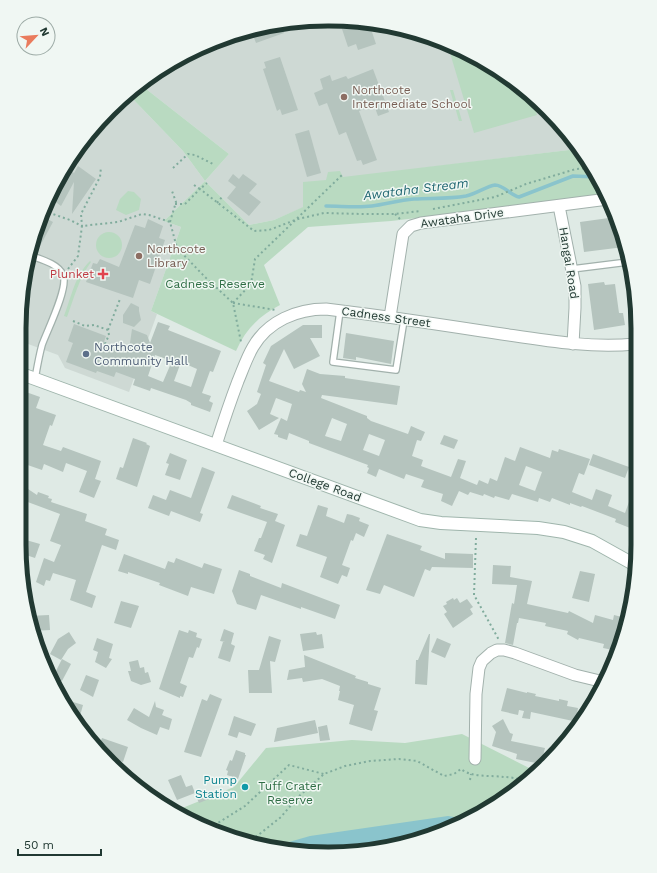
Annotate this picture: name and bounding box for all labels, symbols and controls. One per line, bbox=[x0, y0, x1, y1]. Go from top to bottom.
north arrow bbox=[16, 16, 56, 56]
text: N bbox=[37, 25, 52, 38]
place label: Northcote Intermediate School bbox=[352, 83, 472, 111]
marker: Northcote Intermediate School bbox=[339, 92, 349, 102]
water label: Awataha Stream bbox=[362, 175, 469, 203]
street label: Awataha Drive bbox=[420, 205, 505, 231]
street label: Hangai Road bbox=[556, 226, 582, 300]
place label: Northcote Library bbox=[147, 242, 206, 270]
marker: Northcote Library bbox=[134, 251, 144, 261]
place label: Plunket bbox=[50, 267, 94, 281]
marker: Plunket bbox=[97, 268, 109, 280]
park label: Cadness Reserve bbox=[165, 277, 265, 291]
street label: Cadness Street bbox=[341, 304, 431, 330]
place label: Northcote Community Hall bbox=[94, 340, 189, 368]
marker: Northcote Community Hall bbox=[81, 349, 91, 359]
street label: College Road bbox=[287, 465, 363, 505]
place label: Pump Station bbox=[195, 773, 237, 801]
park label: Tuff Crater Reserve bbox=[258, 779, 322, 807]
marker: Pump Station bbox=[240, 782, 250, 792]
scale bar bbox=[18, 831, 101, 857]
text: 50 m bbox=[24, 838, 54, 852]

